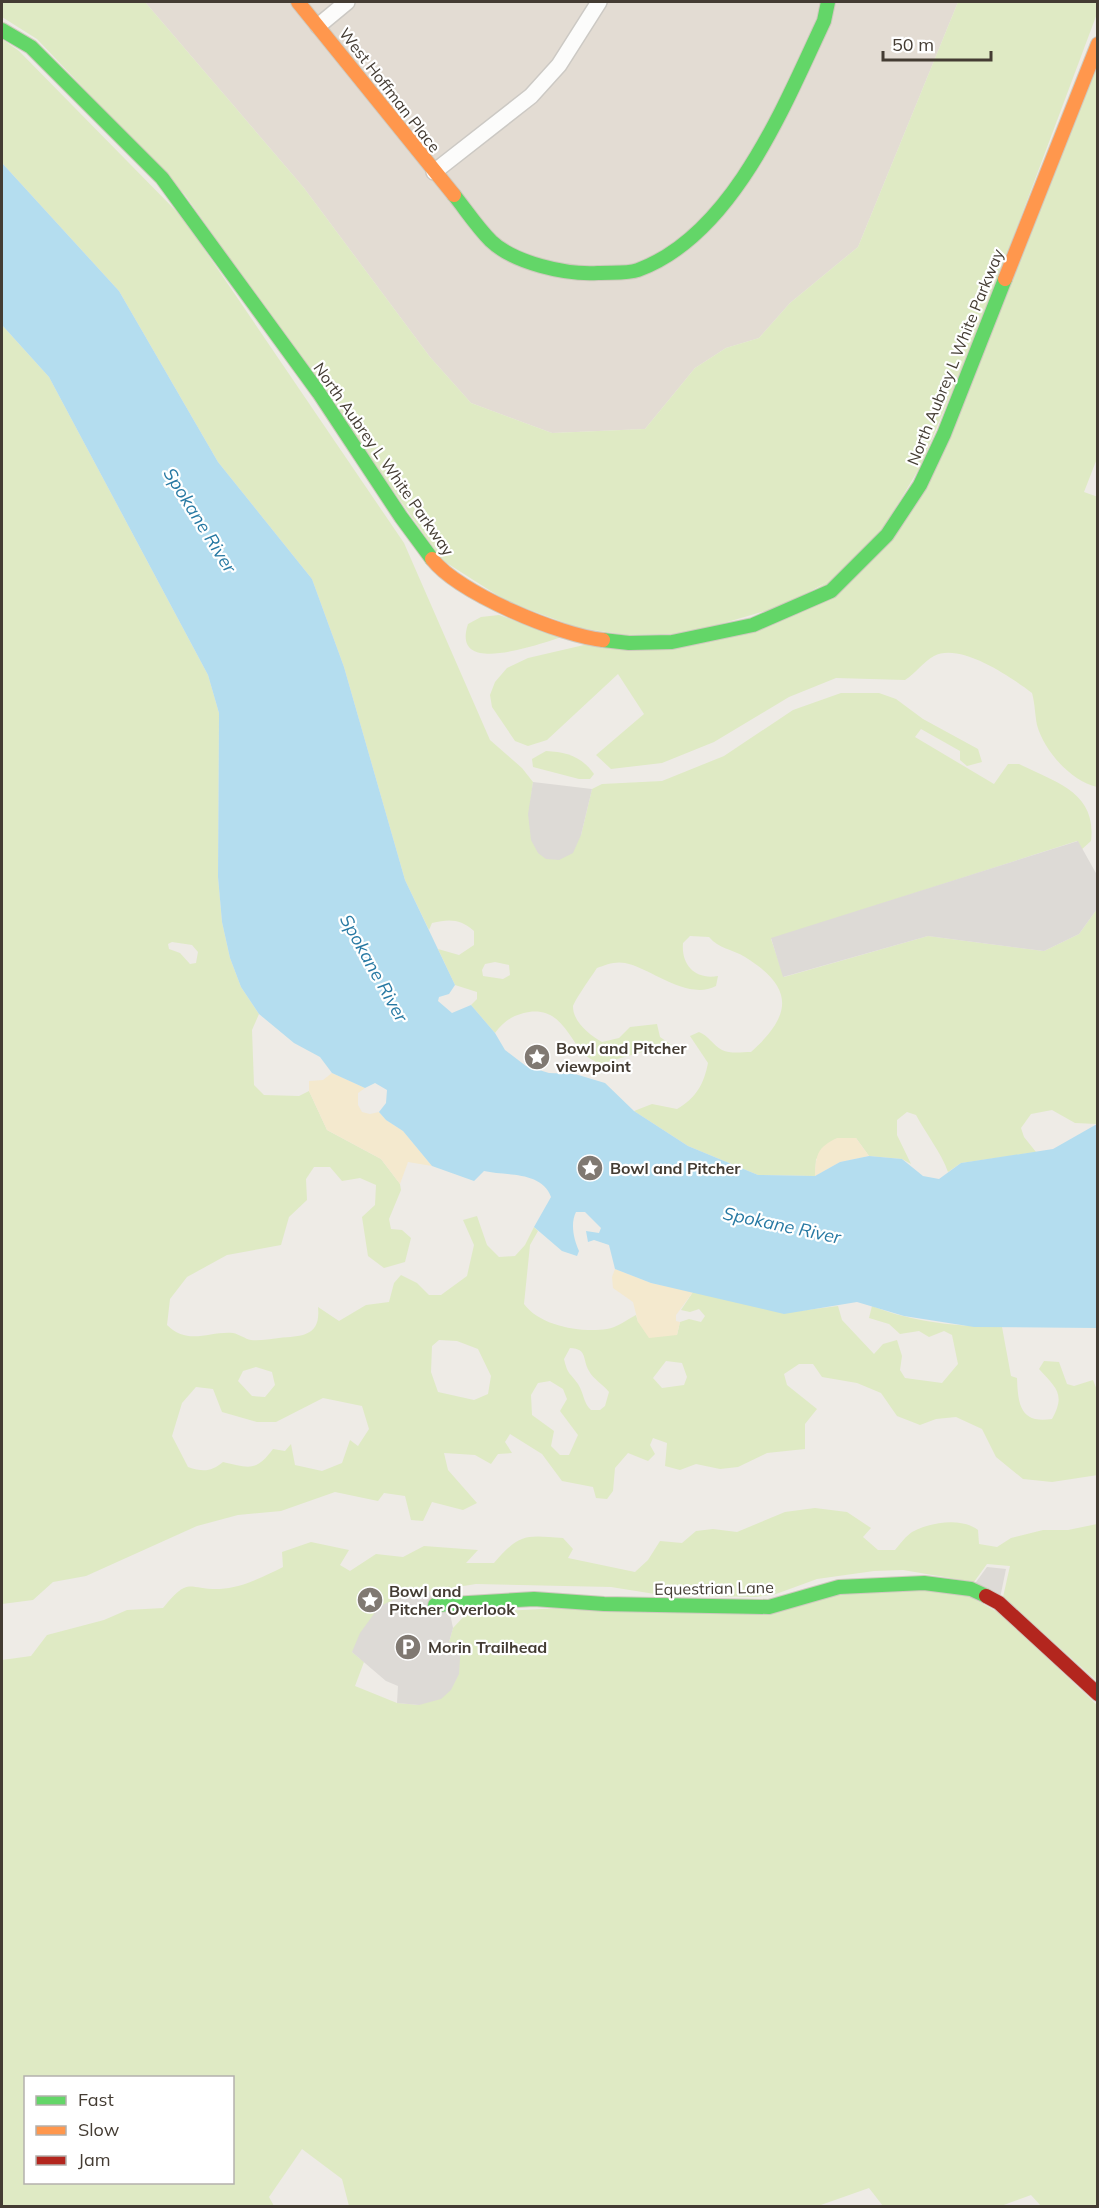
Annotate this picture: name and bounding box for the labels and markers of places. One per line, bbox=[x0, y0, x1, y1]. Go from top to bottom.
place label: Bowl and Pitcher viewpoint bbox=[555, 1038, 687, 1076]
place icon: Bowl and Pitcher viewpoint bbox=[522, 1042, 552, 1072]
place icon: Bowl and Pitcher bbox=[575, 1153, 605, 1183]
place label: Bowl and Pitcher bbox=[610, 1158, 741, 1178]
place label: Bowl and Pitcher Overlook bbox=[389, 1581, 516, 1619]
place icon: Bowl and Pitcher Overlook bbox=[355, 1585, 385, 1615]
parking icon: Morin Trailhead bbox=[393, 1632, 423, 1662]
place label: Morin Trailhead bbox=[428, 1637, 547, 1657]

